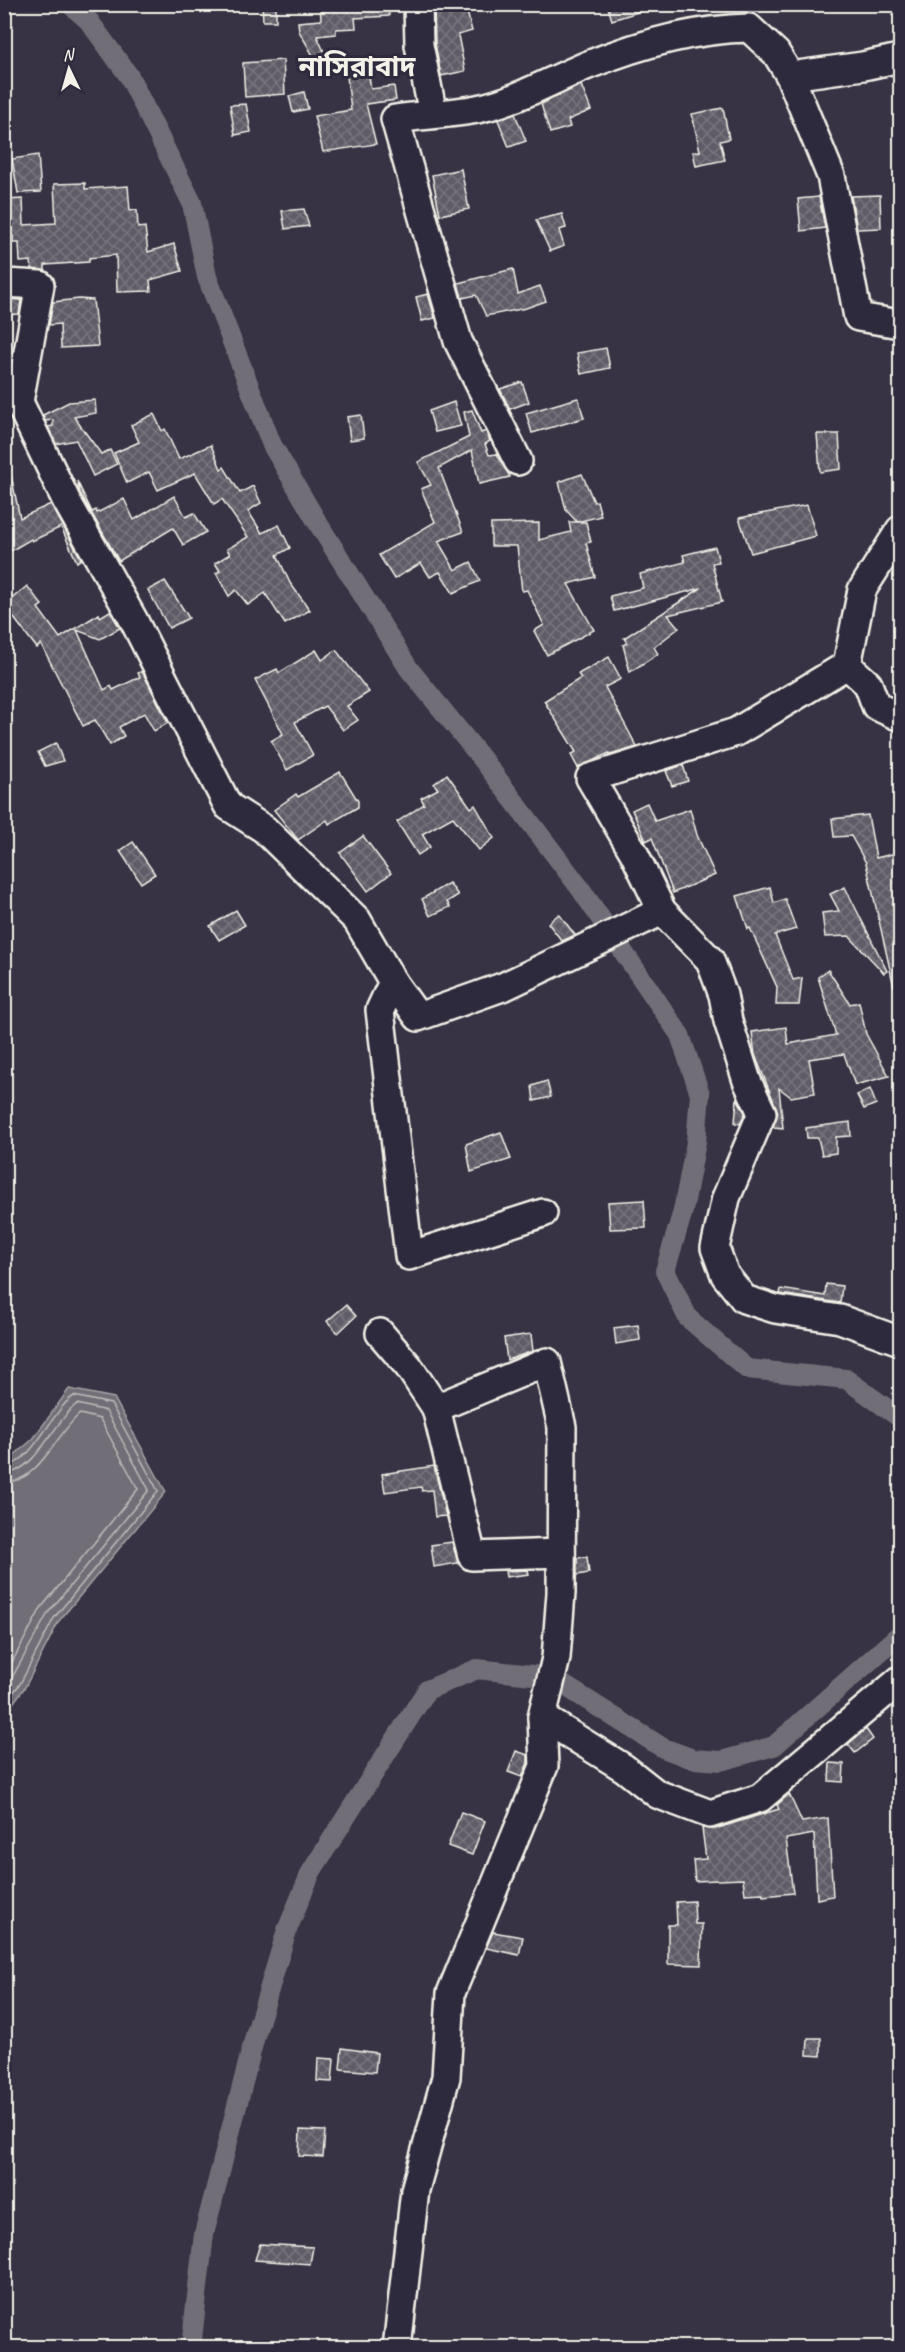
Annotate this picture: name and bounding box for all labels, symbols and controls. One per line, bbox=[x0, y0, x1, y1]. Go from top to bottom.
north arrow bbox=[39, 39, 99, 99]
text: N bbox=[62, 44, 77, 65]
district label: নাসিরাবাদ bbox=[298, 49, 416, 84]

